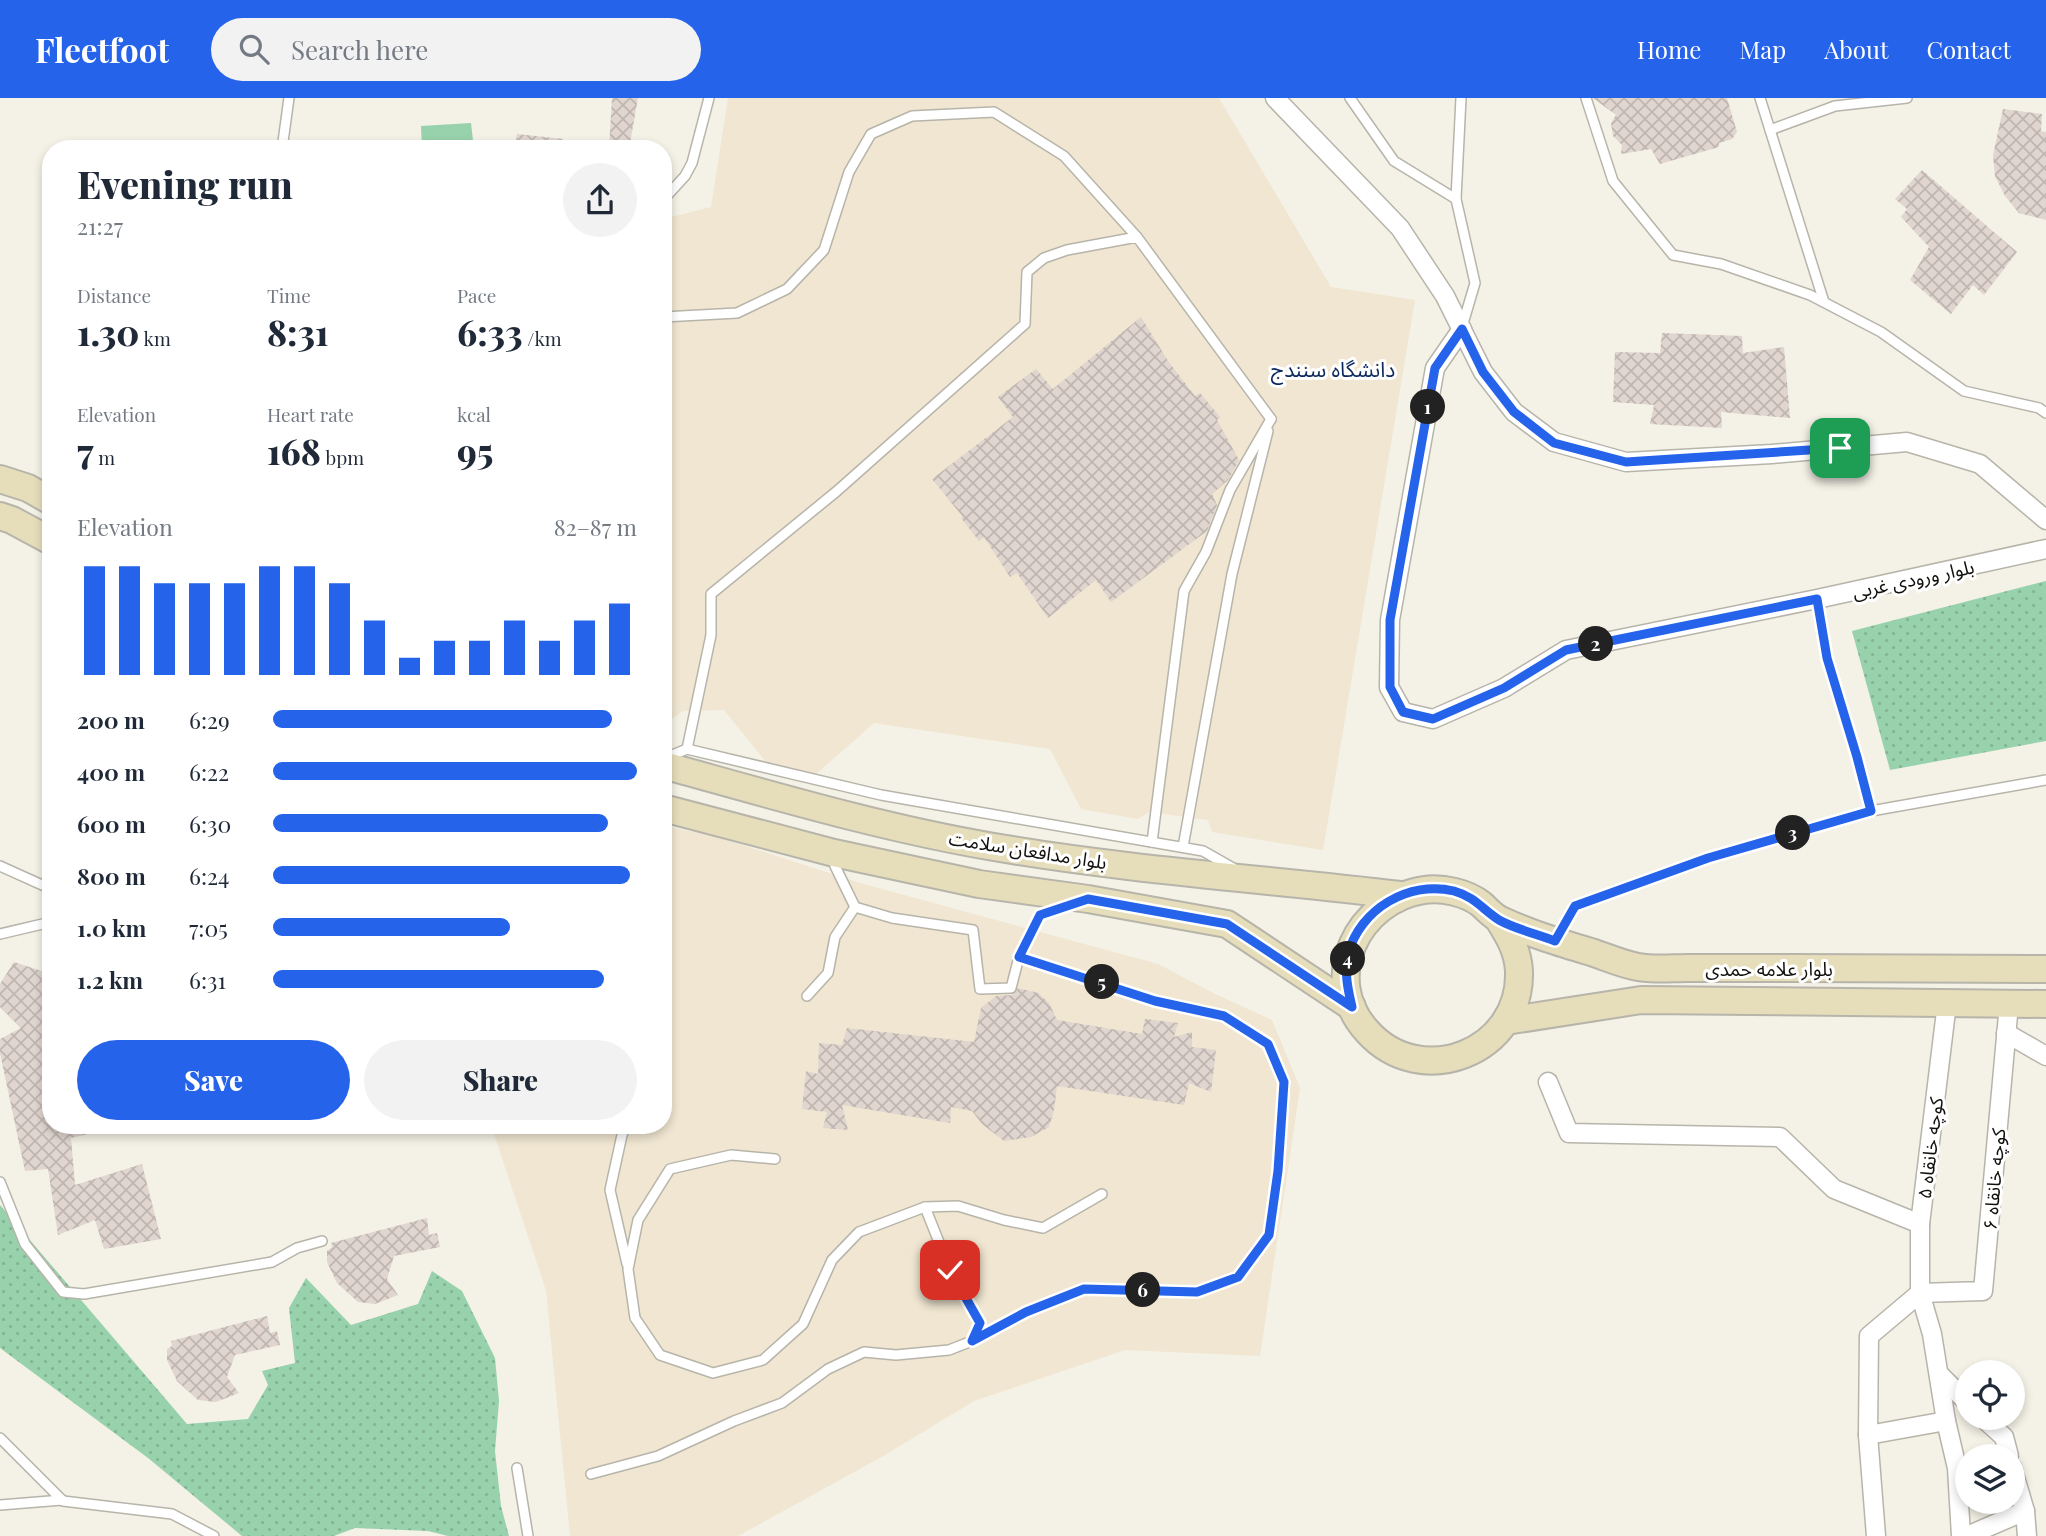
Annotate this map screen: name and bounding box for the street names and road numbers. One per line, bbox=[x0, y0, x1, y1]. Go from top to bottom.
street label: بلوار ورودی غربی bbox=[1850, 552, 1976, 604]
street label: بلوار مدافعان سلامت bbox=[947, 824, 1109, 874]
street label: بلوار علامه حمدی bbox=[1705, 955, 1833, 981]
street label: کوچه خانقاه ۵ bbox=[1910, 1095, 1949, 1200]
street label: کوچه خانقاه ۶ bbox=[1976, 1126, 2012, 1231]

